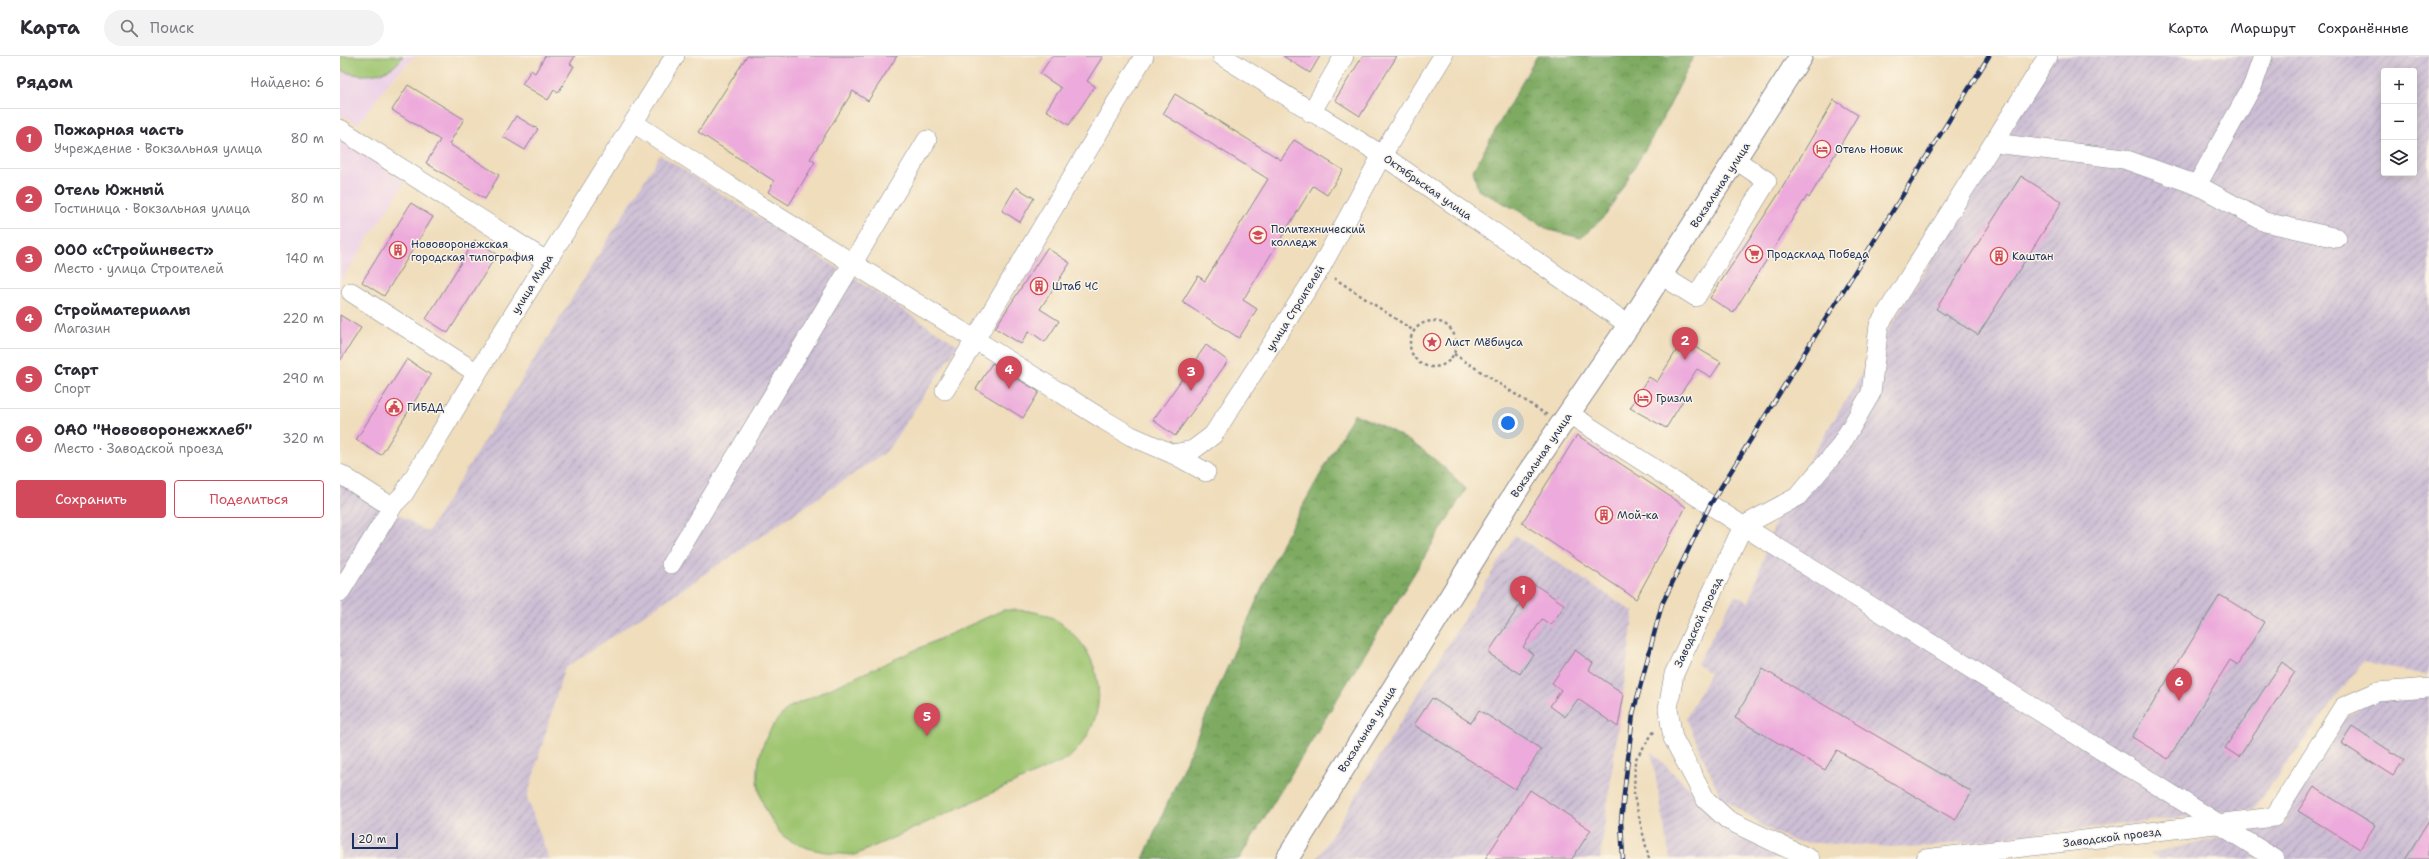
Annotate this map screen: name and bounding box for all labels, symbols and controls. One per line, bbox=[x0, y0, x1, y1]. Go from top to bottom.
search box bbox=[104, 10, 384, 46]
text: Карта bbox=[20, 15, 80, 40]
icon: search bbox=[118, 17, 140, 39]
text: Поиск bbox=[150, 18, 194, 38]
text: Карта bbox=[2168, 19, 2208, 37]
text: Маршрут bbox=[2230, 19, 2296, 37]
text: Сохранённые bbox=[2318, 19, 2409, 37]
map controls bbox=[2381, 68, 2417, 176]
button: + bbox=[2381, 68, 2417, 104]
text: Рядом bbox=[16, 71, 73, 93]
text: Найдено: 6 bbox=[250, 74, 324, 91]
button: − bbox=[2381, 104, 2417, 140]
text: Пожарная часть bbox=[54, 120, 184, 140]
text: 1 bbox=[26, 130, 32, 147]
text: 80 m bbox=[290, 130, 324, 147]
street label: Вокзальная улица bbox=[1687, 139, 1754, 231]
hotel icon: Отель Новик bbox=[1812, 139, 1832, 159]
text: Учреждение · Вокзальная улица bbox=[54, 140, 262, 157]
button: layers bbox=[2381, 140, 2417, 176]
place label: Отель Новик bbox=[1835, 142, 1903, 157]
street label: Октябрьская улица bbox=[1381, 151, 1475, 224]
text: Отель Южный bbox=[54, 180, 164, 200]
text: 2 bbox=[24, 190, 34, 207]
text: 80 m bbox=[290, 190, 324, 207]
text: Гостиница · Вокзальная улица bbox=[54, 200, 250, 217]
place label: Политехнический колледж bbox=[1271, 222, 1366, 250]
school or university icon: Политехнический колледж bbox=[1248, 225, 1268, 245]
place label: Нововоронежская городская типография bbox=[411, 237, 534, 265]
text: ООО «Стройинвест» bbox=[54, 240, 214, 260]
building icon: Нововоронежская городская типография bbox=[388, 240, 408, 260]
supermarket icon: Продсклад Победа bbox=[1744, 244, 1764, 264]
building icon: Каштан bbox=[1989, 246, 2009, 266]
place label: Продсклад Победа bbox=[1767, 247, 1869, 262]
place label: Каштан bbox=[2012, 249, 2054, 264]
text: 3 bbox=[24, 250, 34, 267]
text: 140 m bbox=[285, 250, 324, 267]
street label: улица Мира bbox=[508, 251, 557, 317]
text: Место · улица Строителей bbox=[54, 260, 224, 277]
street label: улица Строителей bbox=[1263, 262, 1328, 354]
building icon: Штаб ЧС bbox=[1029, 276, 1049, 296]
place label: Штаб ЧС bbox=[1052, 279, 1098, 294]
text: Стройматериалы bbox=[54, 300, 190, 320]
text: 4 bbox=[24, 310, 34, 327]
text: 220 m bbox=[282, 310, 324, 327]
text: Магазин bbox=[54, 320, 110, 337]
pin: 2 bbox=[1672, 327, 1698, 360]
place icon: Лист Мёбиуса bbox=[1422, 332, 1442, 352]
place label: Лист Мёбиуса bbox=[1445, 335, 1523, 350]
pin: 4 bbox=[996, 356, 1022, 389]
pin: 3 bbox=[1178, 358, 1204, 391]
text: Старт bbox=[54, 360, 98, 380]
text: 5 bbox=[25, 370, 33, 387]
text: 290 m bbox=[282, 370, 324, 387]
text: Спорт bbox=[54, 380, 90, 397]
hotel icon: Гризли bbox=[1633, 388, 1653, 408]
place label: Гризли bbox=[1656, 391, 1693, 406]
public building icon: ГИБДД bbox=[384, 397, 404, 417]
place label: ГИБДД bbox=[407, 400, 445, 415]
street label: Вокзальная улица bbox=[1507, 410, 1575, 501]
your location bbox=[1498, 413, 1518, 433]
text: ОАО "Нововоронежхлеб" bbox=[54, 420, 252, 440]
text: 6 bbox=[24, 430, 34, 447]
text: 320 m bbox=[282, 430, 324, 447]
text: Место · Заводской проезд bbox=[54, 440, 223, 457]
button: Сохранить bbox=[16, 480, 166, 518]
button: Поделиться bbox=[174, 480, 324, 518]
building icon: Мой-ка bbox=[1594, 505, 1614, 525]
place label: Мой-ка bbox=[1617, 508, 1658, 523]
street label: Заводской проезд bbox=[1671, 574, 1726, 670]
pin: 1 bbox=[1510, 576, 1536, 609]
pin: 6 bbox=[2166, 668, 2192, 701]
street label: Вокзальная улица bbox=[1335, 683, 1400, 775]
pin: 5 bbox=[914, 703, 940, 736]
street label: Заводской проезд bbox=[2062, 824, 2162, 851]
scale bar bbox=[352, 831, 398, 850]
text: 20 m bbox=[358, 832, 386, 847]

